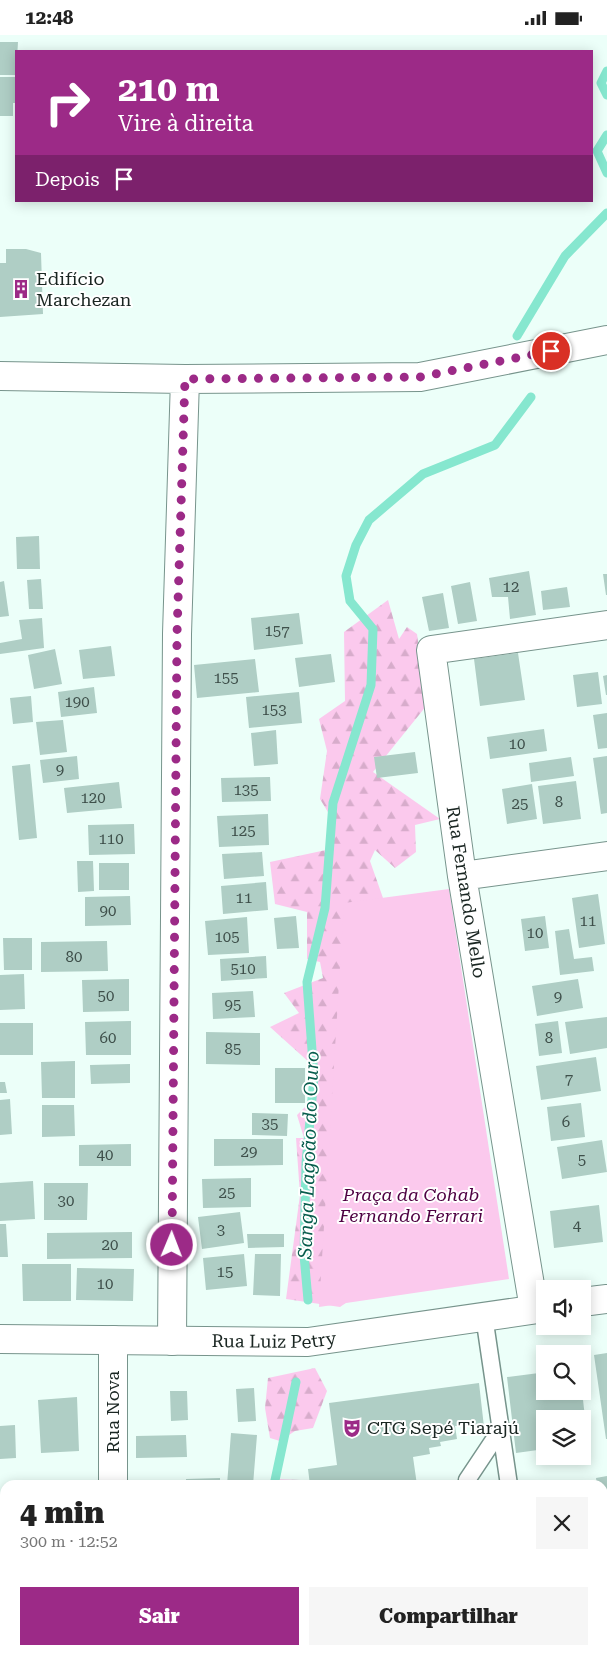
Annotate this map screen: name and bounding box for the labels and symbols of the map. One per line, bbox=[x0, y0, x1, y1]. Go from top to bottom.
place label: Edifício Marchezan bbox=[36, 268, 132, 310]
building icon: Edifício Marchezan bbox=[10, 278, 32, 300]
pin bbox=[530, 330, 572, 372]
house number: 12 bbox=[503, 578, 519, 596]
house number: 157 bbox=[264, 622, 290, 640]
house number: 155 bbox=[213, 669, 239, 687]
house number: 190 bbox=[64, 693, 90, 711]
house number: 153 bbox=[261, 701, 287, 719]
house number: 10 bbox=[509, 735, 525, 753]
house number: 9 bbox=[56, 761, 64, 779]
house number: 135 bbox=[233, 781, 259, 799]
house number: 120 bbox=[80, 789, 106, 807]
house number: 8 bbox=[555, 793, 563, 811]
house number: 25 bbox=[512, 795, 528, 813]
street label: Rua Fernando Mello bbox=[443, 804, 490, 979]
house number: 125 bbox=[230, 822, 256, 840]
house number: 110 bbox=[98, 830, 124, 848]
house number: 11 bbox=[236, 889, 252, 907]
house number: 90 bbox=[100, 902, 116, 920]
house number: 11 bbox=[580, 912, 596, 930]
house number: 10 bbox=[527, 924, 543, 942]
house number: 105 bbox=[214, 928, 240, 946]
house number: 80 bbox=[66, 948, 82, 966]
house number: 510 bbox=[230, 960, 256, 978]
house number: 50 bbox=[98, 987, 114, 1005]
house number: 9 bbox=[554, 988, 562, 1006]
house number: 95 bbox=[225, 996, 241, 1014]
house number: 60 bbox=[100, 1029, 116, 1047]
house number: 8 bbox=[545, 1029, 553, 1047]
house number: 85 bbox=[225, 1040, 241, 1058]
water label: Sanga Lagoão do Ouro bbox=[293, 1050, 324, 1261]
house number: 7 bbox=[565, 1070, 573, 1088]
house number: 6 bbox=[562, 1113, 570, 1131]
house number: 35 bbox=[262, 1115, 278, 1133]
house number: 29 bbox=[241, 1143, 257, 1161]
house number: 40 bbox=[97, 1146, 113, 1164]
house number: 5 bbox=[578, 1151, 586, 1169]
house number: 25 bbox=[219, 1184, 235, 1202]
park label: Praça da Cohab Fernando Ferrari bbox=[338, 1184, 483, 1226]
house number: 30 bbox=[58, 1192, 74, 1210]
house number: 4 bbox=[573, 1217, 582, 1235]
position arrow bbox=[145, 1218, 197, 1270]
house number: 3 bbox=[217, 1221, 225, 1239]
house number: 20 bbox=[102, 1236, 118, 1254]
house number: 15 bbox=[217, 1263, 233, 1281]
house number: 10 bbox=[97, 1275, 113, 1293]
street label: Rua Luiz Petry bbox=[211, 1327, 338, 1352]
street label: Rua Nova bbox=[102, 1371, 123, 1453]
theatre icon: CTG Sepé Tiarajú bbox=[341, 1417, 363, 1439]
place label: CTG Sepé Tiarajú bbox=[367, 1417, 519, 1438]

